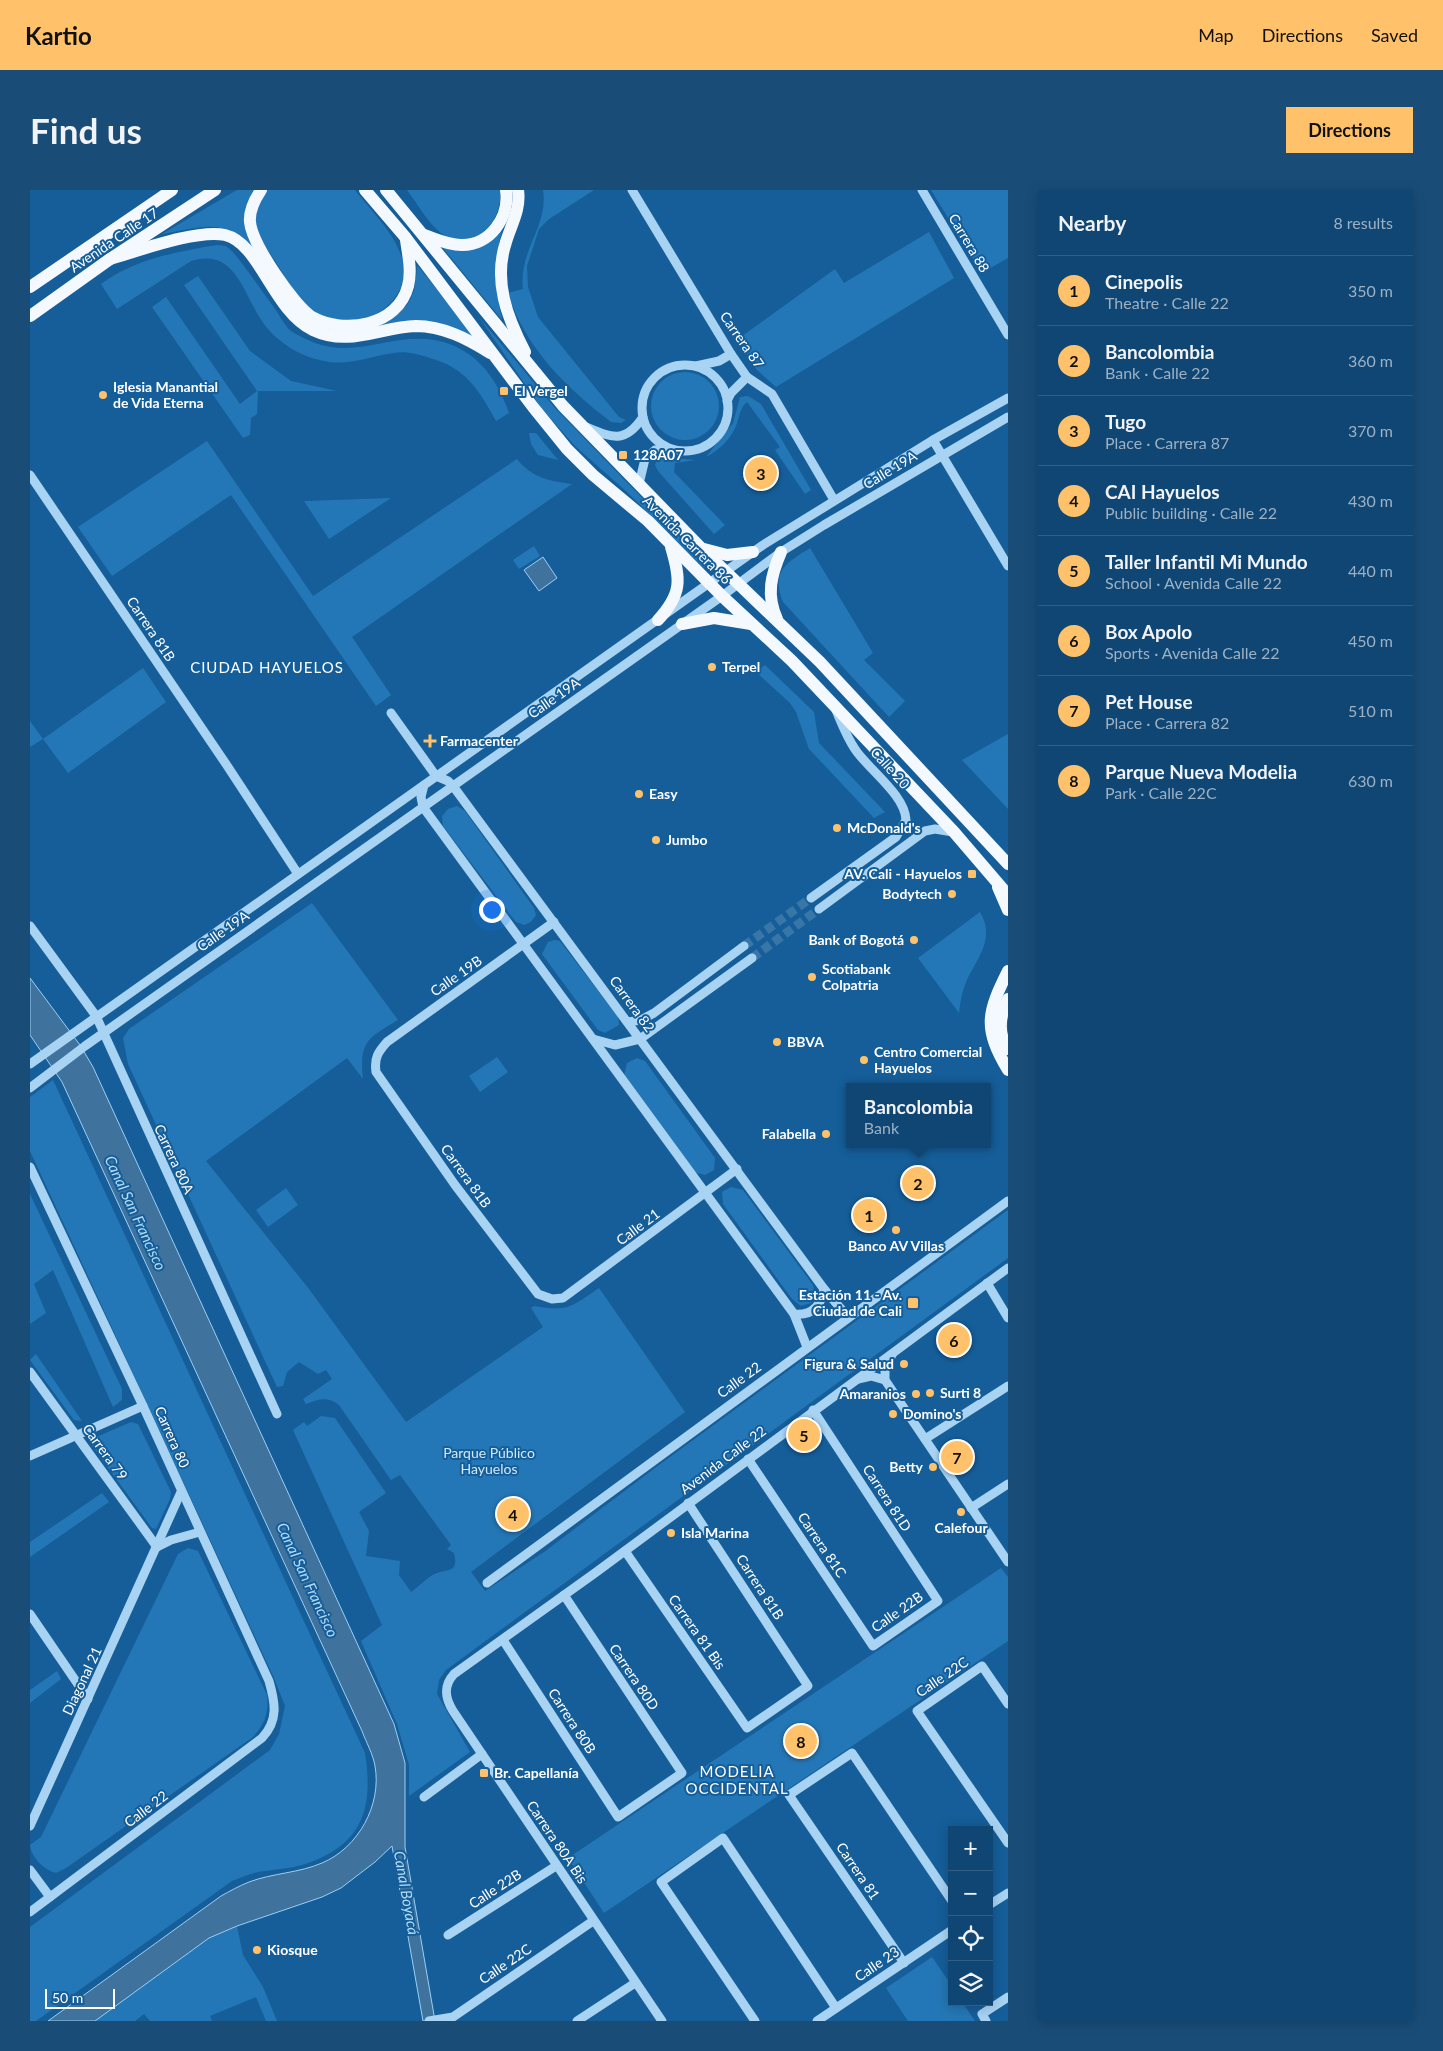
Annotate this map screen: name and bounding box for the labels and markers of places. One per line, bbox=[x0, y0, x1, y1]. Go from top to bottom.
place label: Iglesia Manantial de Vida Eterna bbox=[113, 378, 218, 411]
place label: El Vergel bbox=[514, 382, 568, 399]
marker: El Vergel bbox=[498, 385, 510, 397]
marker: Iglesia Manantial de Vida Eterna bbox=[97, 389, 109, 401]
place label: 128A07 bbox=[633, 446, 683, 463]
marker: 128A07 bbox=[617, 449, 629, 461]
pin: 3 bbox=[745, 454, 777, 492]
place label: Terpel bbox=[722, 658, 760, 675]
marker: Terpel bbox=[706, 661, 718, 673]
place label: Farmacenter bbox=[440, 732, 519, 749]
marker: Farmacenter bbox=[424, 735, 436, 747]
place label: Easy bbox=[649, 785, 678, 802]
marker: Easy bbox=[633, 788, 645, 800]
place label: McDonald's bbox=[847, 819, 921, 836]
marker: McDonald's bbox=[831, 822, 843, 834]
place label: Jumbo bbox=[666, 831, 707, 848]
marker: Jumbo bbox=[650, 834, 662, 846]
place label: AV. Cali - Hayuelos bbox=[843, 865, 962, 882]
marker: AV. Cali - Hayuelos bbox=[966, 868, 978, 880]
place label: Bodytech bbox=[882, 885, 942, 902]
marker: Bodytech bbox=[946, 888, 958, 900]
place label: Bank of Bogotá bbox=[808, 931, 904, 948]
marker: Bank of Bogotá bbox=[908, 934, 920, 946]
place label: Scotiabank Colpatria bbox=[822, 960, 891, 993]
marker: Scotiabank Colpatria bbox=[806, 971, 818, 983]
place label: BBVA bbox=[787, 1033, 824, 1050]
marker: BBVA bbox=[771, 1036, 783, 1048]
place label: Centro Comercial Hayuelos bbox=[874, 1043, 982, 1076]
marker: Centro Comercial Hayuelos bbox=[858, 1054, 870, 1066]
place label: Falabella bbox=[762, 1125, 816, 1142]
marker: Falabella bbox=[820, 1128, 832, 1140]
pin: 2 bbox=[902, 1164, 934, 1202]
pin: 1 bbox=[853, 1196, 885, 1234]
marker: Banco AV Villas bbox=[890, 1224, 902, 1236]
place label: Banco AV Villas bbox=[848, 1237, 944, 1254]
place label: Estación 11 - Av. Ciudad de Cali bbox=[799, 1286, 902, 1319]
marker: Estación 11 - Av. Ciudad de Cali bbox=[906, 1296, 920, 1310]
pin: 6 bbox=[938, 1321, 970, 1359]
place label: Figura & Salud bbox=[804, 1355, 894, 1372]
marker: Figura & Salud bbox=[898, 1358, 910, 1370]
place label: Surti 8 bbox=[940, 1384, 981, 1401]
place label: Amaranios bbox=[839, 1385, 906, 1402]
marker: Surti 8 bbox=[924, 1387, 936, 1399]
marker: Amaranios bbox=[910, 1388, 922, 1400]
place label: Domino's bbox=[903, 1405, 961, 1422]
marker: Domino's bbox=[887, 1408, 899, 1420]
pin: 5 bbox=[788, 1416, 820, 1454]
pin: 7 bbox=[941, 1438, 973, 1476]
place label: Betty bbox=[889, 1458, 924, 1475]
marker: Betty bbox=[927, 1461, 939, 1473]
pin: 4 bbox=[497, 1495, 529, 1533]
marker: Calefour bbox=[955, 1506, 967, 1518]
place label: Calefour bbox=[934, 1519, 988, 1536]
place label: Isla Marina bbox=[681, 1524, 749, 1541]
marker: Isla Marina bbox=[665, 1527, 677, 1539]
pin: 8 bbox=[785, 1722, 817, 1760]
place label: Br. Capellanía bbox=[494, 1764, 579, 1781]
marker: Br. Capellanía bbox=[478, 1767, 490, 1779]
place label: Kiosque bbox=[267, 1941, 318, 1958]
marker: Kiosque bbox=[251, 1944, 263, 1956]

